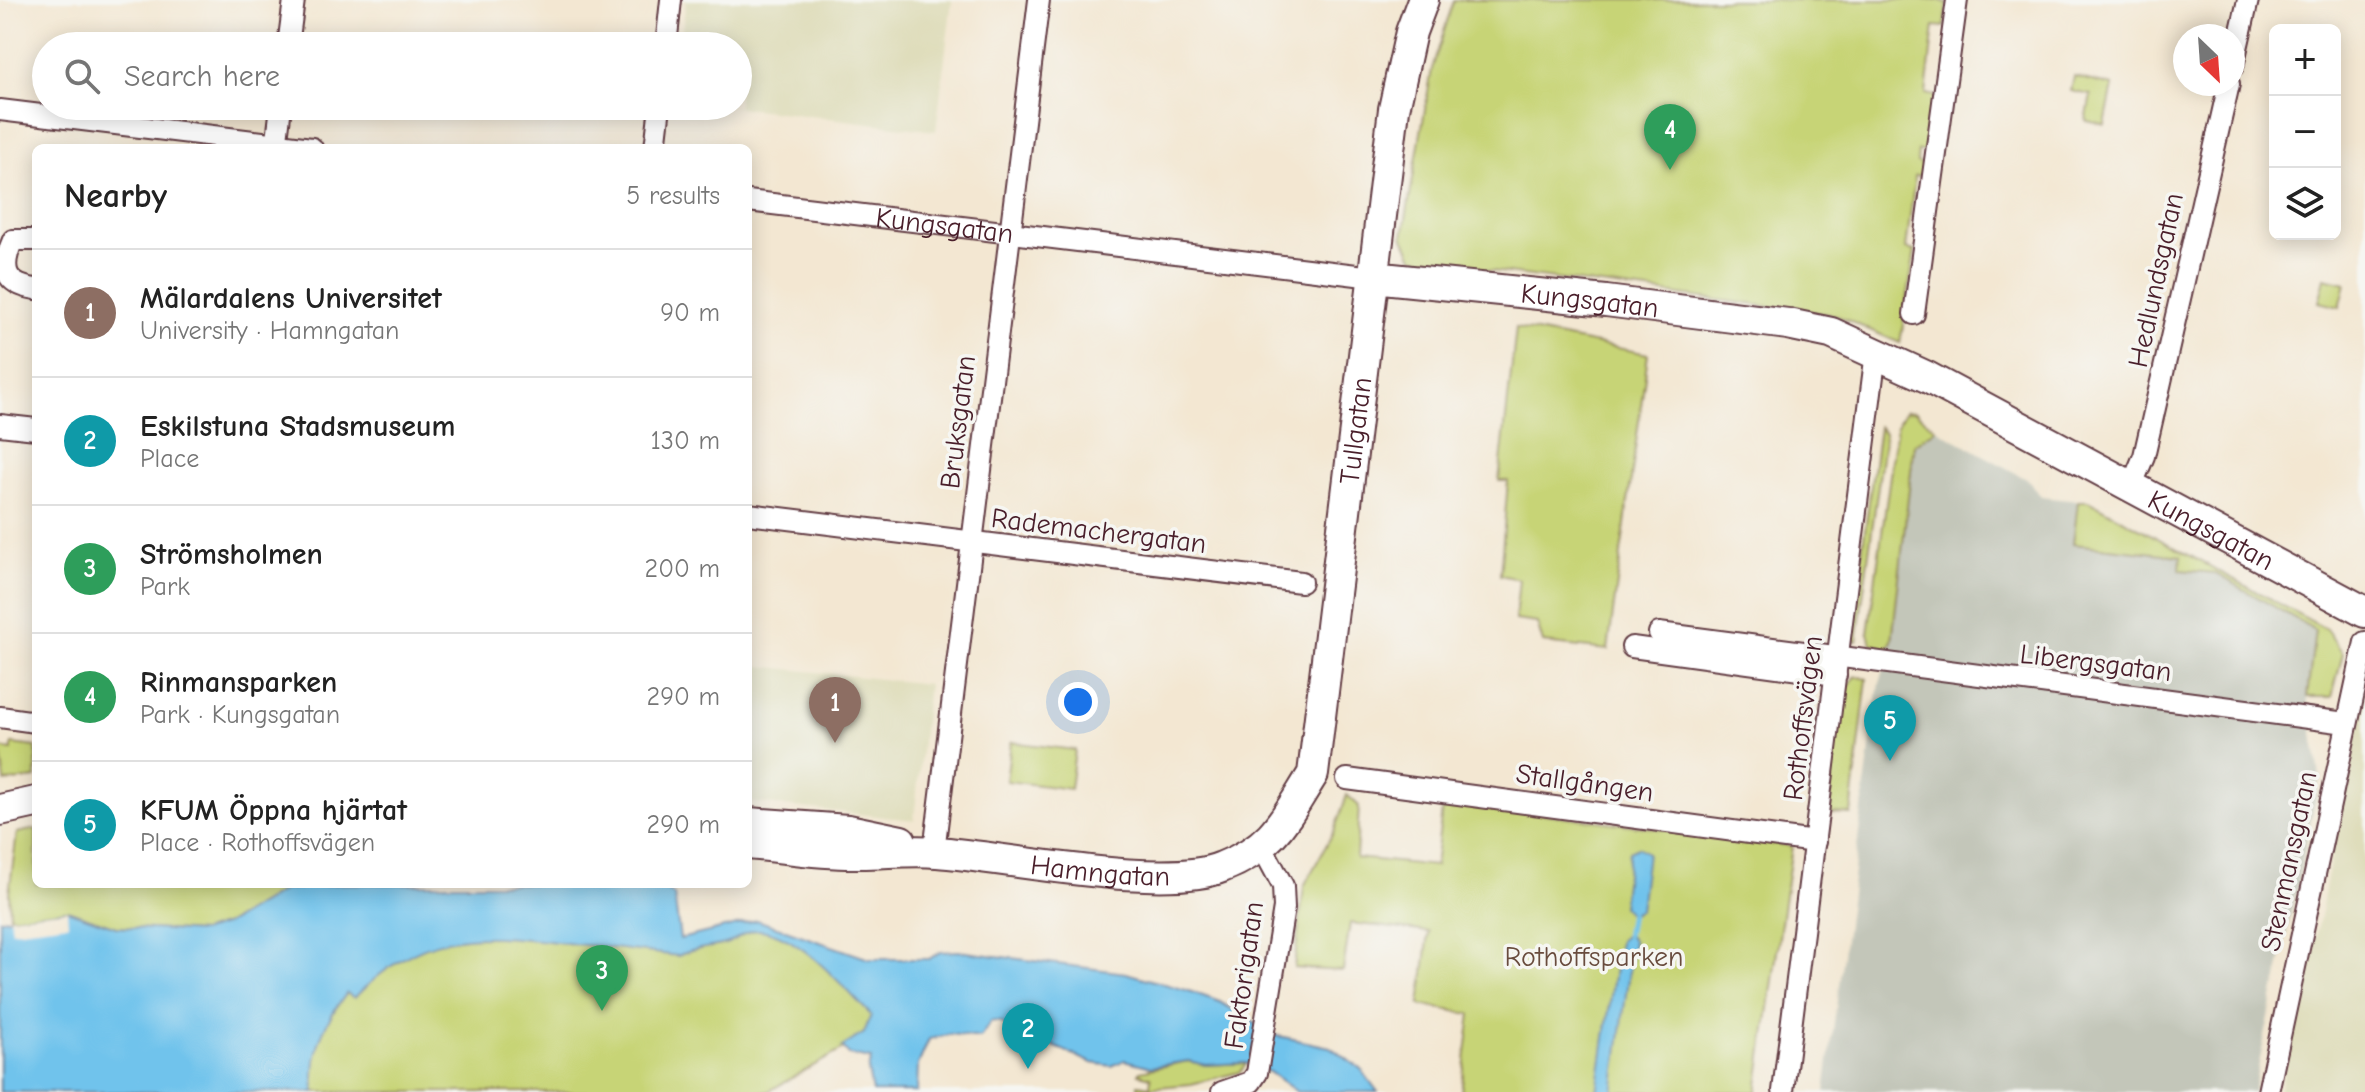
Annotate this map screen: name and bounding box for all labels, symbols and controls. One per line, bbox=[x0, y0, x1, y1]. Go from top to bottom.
north arrow bbox=[2173, 24, 2245, 96]
map controls bbox=[2269, 24, 2341, 240]
button: + bbox=[2269, 24, 2341, 96]
search box bbox=[32, 32, 752, 120]
icon: search bbox=[60, 54, 104, 98]
text: Search here bbox=[124, 59, 280, 94]
button: − bbox=[2269, 96, 2341, 168]
pin: 4 bbox=[1644, 104, 1696, 170]
button: layers bbox=[2269, 168, 2341, 240]
text: Nearby bbox=[64, 176, 167, 216]
text: 5 results bbox=[626, 181, 720, 211]
street label: Hedlundsgatan bbox=[2122, 190, 2190, 371]
street label: Kungsgatan bbox=[874, 202, 1015, 250]
street label: Kungsgatan bbox=[1519, 277, 1660, 325]
text: Mälardalens Universitet bbox=[140, 281, 442, 316]
text: 1 bbox=[85, 298, 95, 328]
text: 90 m bbox=[660, 298, 720, 328]
text: University · Hamngatan bbox=[140, 316, 399, 346]
street label: Bruksgatan bbox=[934, 354, 982, 491]
street label: Tullgatan bbox=[1333, 375, 1378, 486]
text: Eskilstuna Stadsmuseum bbox=[140, 409, 455, 444]
text: 2 bbox=[84, 426, 96, 456]
text: 130 m bbox=[651, 426, 720, 456]
text: Place bbox=[140, 444, 199, 474]
street label: Kungsgatan bbox=[2142, 484, 2279, 577]
street label: Rademachergatan bbox=[989, 502, 1208, 560]
text: Strömsholmen bbox=[140, 537, 323, 572]
text: 3 bbox=[84, 554, 96, 584]
text: 200 m bbox=[645, 554, 720, 584]
text: Park bbox=[140, 572, 190, 602]
street label: Rothoffsvägen bbox=[1777, 634, 1829, 802]
street label: Libergsgatan bbox=[2018, 638, 2173, 688]
text: Rinmansparken bbox=[140, 665, 337, 700]
pin: 1 bbox=[809, 677, 861, 743]
text: 4 bbox=[84, 682, 96, 712]
text: 290 m bbox=[647, 682, 720, 712]
your location bbox=[1058, 682, 1098, 722]
pin: 5 bbox=[1864, 695, 1916, 761]
text: Park · Kungsgatan bbox=[140, 700, 340, 730]
street label: Stallgången bbox=[1514, 758, 1656, 808]
street label: Stenmansgatan bbox=[2254, 768, 2324, 954]
text: KFUM Öppna hjärtat bbox=[140, 793, 407, 828]
text: 5 bbox=[83, 810, 97, 840]
text: 290 m bbox=[647, 810, 720, 840]
text: Place · Rothoffsvägen bbox=[140, 828, 375, 858]
street label: Hamngatan bbox=[1029, 849, 1170, 893]
street label: Faktorigatan bbox=[1218, 899, 1270, 1051]
park label: Rothoffsparken bbox=[1505, 941, 1683, 973]
pin: 3 bbox=[576, 945, 628, 1011]
pin: 2 bbox=[1002, 1003, 1054, 1069]

